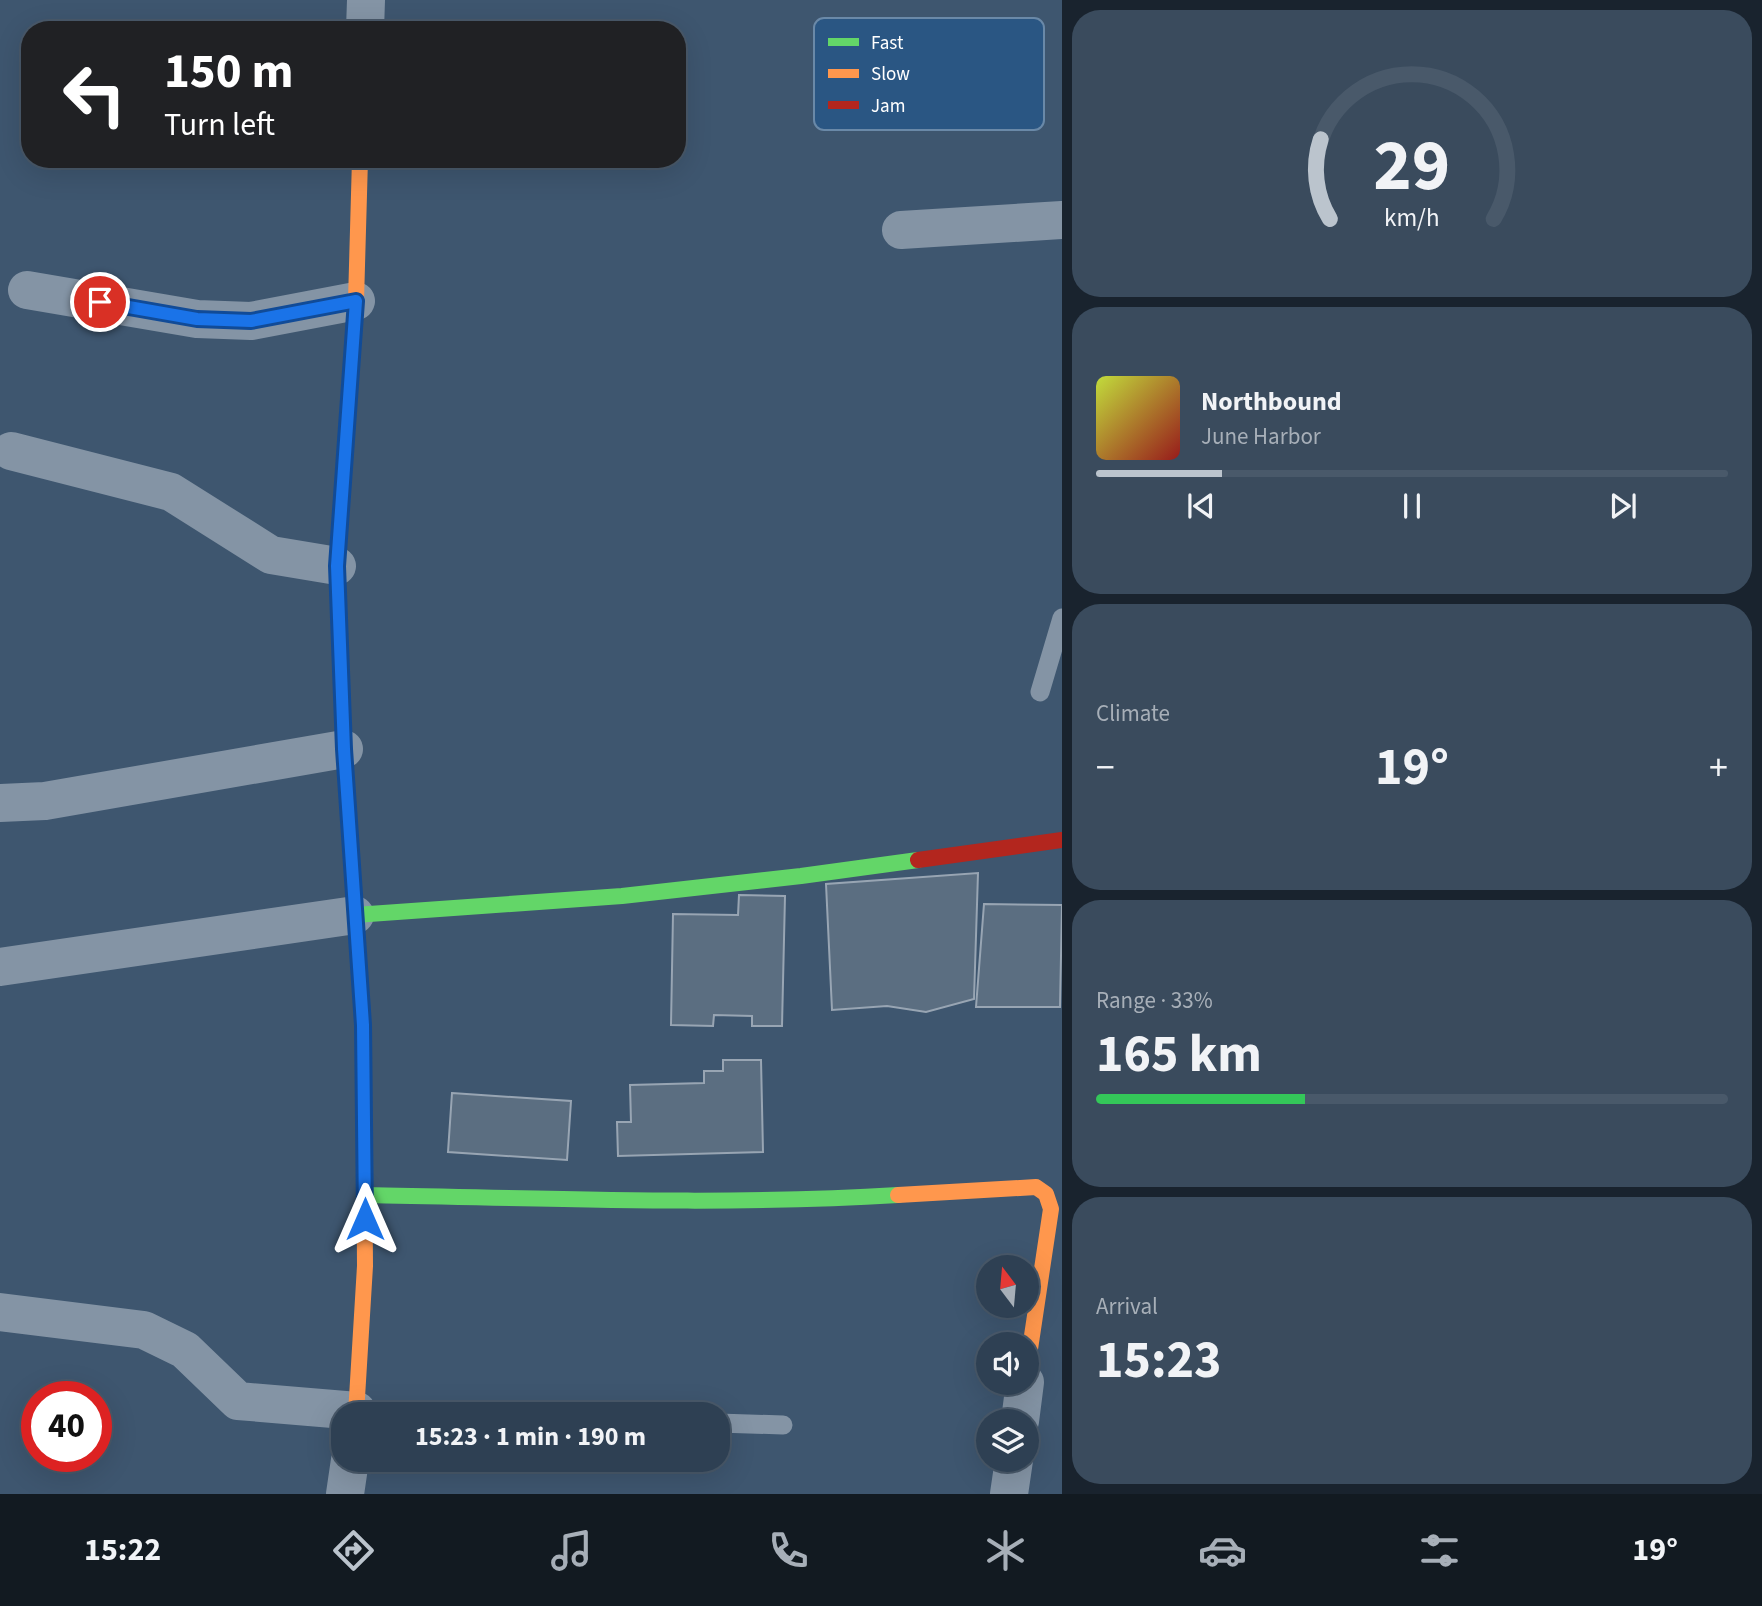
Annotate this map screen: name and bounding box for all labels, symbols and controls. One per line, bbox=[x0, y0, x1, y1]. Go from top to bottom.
legend bbox=[814, 18, 1044, 130]
text: Fast bbox=[871, 30, 904, 57]
text: 150 m bbox=[164, 37, 293, 107]
icon: left bbox=[49, 49, 140, 140]
text: Slow bbox=[871, 61, 910, 88]
text: Jam bbox=[871, 93, 905, 120]
text: Turn left bbox=[164, 102, 275, 148]
text: 29 bbox=[1374, 115, 1450, 219]
text: km/h bbox=[1384, 200, 1440, 236]
pin bbox=[70, 272, 130, 332]
icon: arrive bbox=[81, 283, 119, 321]
text: Northbound bbox=[1201, 383, 1342, 420]
text: June Harbor bbox=[1201, 420, 1321, 453]
icon: previous bbox=[1182, 487, 1220, 525]
icon: pause bbox=[1393, 487, 1431, 525]
icon: next bbox=[1604, 487, 1642, 525]
text: Climate bbox=[1096, 697, 1170, 730]
text: 19° bbox=[1375, 731, 1449, 805]
text: − bbox=[1096, 741, 1115, 795]
text: + bbox=[1709, 741, 1728, 795]
text: Range · 33% bbox=[1096, 984, 1213, 1017]
text: 165 km bbox=[1096, 1018, 1262, 1092]
position arrow bbox=[328, 1182, 402, 1256]
north arrow bbox=[976, 1255, 1040, 1318]
map controls bbox=[976, 1255, 1039, 1472]
text: Arrival bbox=[1096, 1290, 1158, 1323]
text: 15:23 bbox=[1096, 1324, 1221, 1398]
button: sound bbox=[976, 1332, 1039, 1395]
speed limit sign: 40 bbox=[21, 1381, 112, 1472]
button: layers bbox=[976, 1409, 1039, 1472]
text: 15:23 · 1 min · 190 m bbox=[415, 1418, 646, 1455]
icon: directions bbox=[329, 1526, 378, 1575]
icon: music bbox=[547, 1526, 596, 1575]
icon: phone bbox=[764, 1526, 813, 1575]
icon: climate bbox=[981, 1526, 1030, 1575]
icon: car bbox=[1198, 1526, 1247, 1575]
icon: filters bbox=[1415, 1526, 1464, 1575]
text: 15:22 bbox=[84, 1527, 161, 1573]
text: 19° bbox=[1632, 1527, 1678, 1573]

